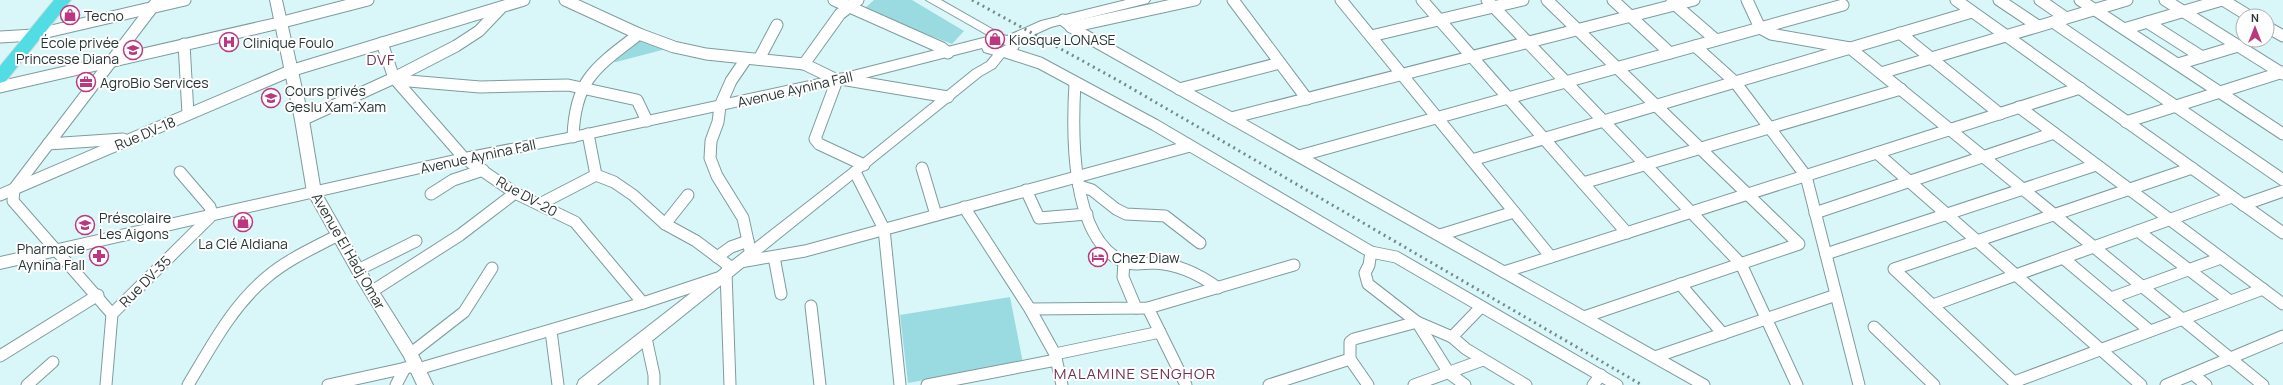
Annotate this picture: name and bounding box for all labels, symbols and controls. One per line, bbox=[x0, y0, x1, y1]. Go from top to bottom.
shop icon: Tecno bbox=[59, 4, 81, 26]
place label: Tecno bbox=[84, 6, 124, 25]
north arrow bbox=[2235, 8, 2275, 48]
text: N bbox=[2251, 10, 2259, 25]
shop icon: Kiosque LONASE bbox=[984, 28, 1006, 50]
place label: Kiosque LONASE bbox=[1009, 30, 1116, 49]
hospital icon: Clinique Foulo bbox=[218, 31, 240, 53]
place label: École privée Princesse Diana bbox=[16, 33, 119, 68]
place label: Clinique Foulo bbox=[243, 33, 334, 52]
school or university icon: École privée Princesse Diana bbox=[122, 39, 144, 61]
district label: DVF bbox=[366, 49, 396, 70]
street label: Avenue Aynina Fall bbox=[735, 66, 855, 112]
office icon: AgroBio Services bbox=[75, 71, 97, 93]
place label: AgroBio Services bbox=[100, 73, 209, 92]
place label: Cours privés Geslu Xam-Xam bbox=[285, 81, 386, 116]
school or university icon: Cours privés Geslu Xam-Xam bbox=[260, 87, 282, 109]
street label: Rue DV-18 bbox=[112, 112, 178, 154]
street label: Avenue Aynina Fall bbox=[418, 134, 538, 178]
street label: Rue DV-20 bbox=[493, 171, 561, 221]
street label: Avenue El Hadj Omar bbox=[308, 189, 390, 313]
place label: Préscolaire Les Aigons bbox=[99, 208, 171, 243]
shop icon: La Clé Aldiana bbox=[232, 211, 254, 233]
school or university icon: Préscolaire Les Aigons bbox=[74, 214, 96, 236]
place label: La Clé Aldiana bbox=[198, 234, 288, 253]
place label: Pharmacie Aynina Fall bbox=[17, 239, 85, 274]
pharmacy icon: Pharmacie Aynina Fall bbox=[88, 245, 110, 267]
hotel icon: Chez Diaw bbox=[1087, 246, 1109, 268]
place label: Chez Diaw bbox=[1112, 248, 1180, 267]
street label: Rue DV-35 bbox=[115, 251, 175, 311]
district label: MALAMINE SENGHOR bbox=[1054, 363, 1216, 384]

